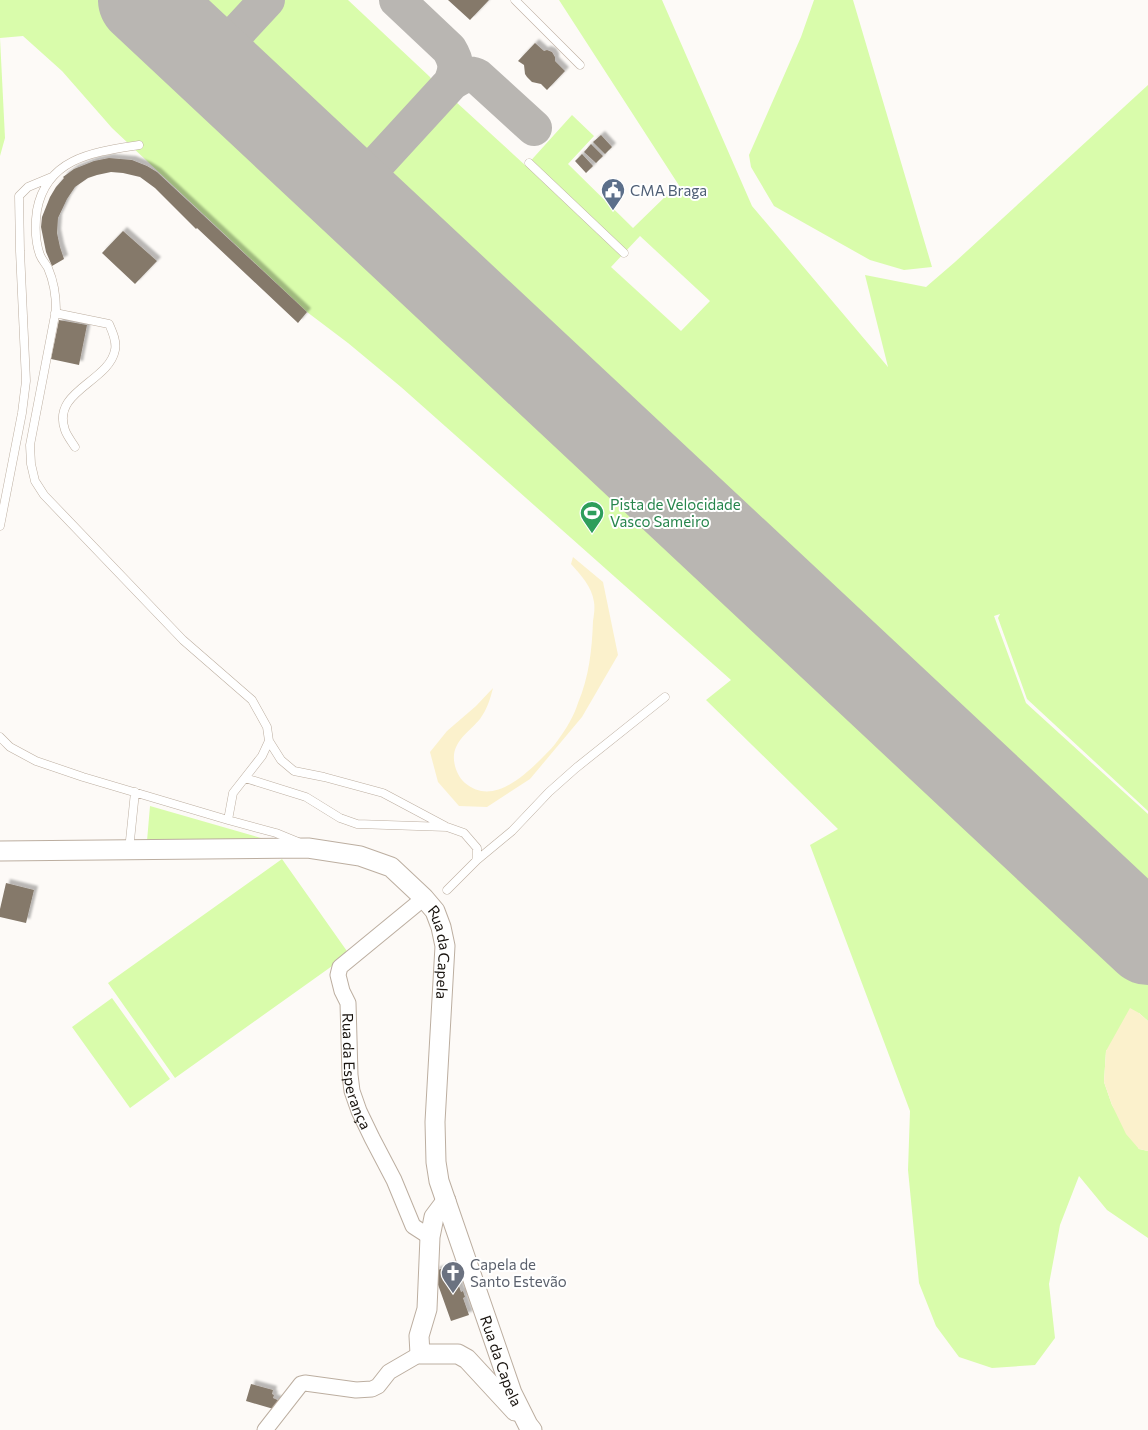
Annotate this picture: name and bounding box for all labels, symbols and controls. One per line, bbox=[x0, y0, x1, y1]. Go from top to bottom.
public building icon: CMA Braga bbox=[600, 177, 626, 211]
place label: CMA Braga bbox=[630, 181, 707, 199]
place label: Pista de Velocidade Vasco Sameiro bbox=[610, 495, 741, 530]
sports icon: Pista de Velocidade Vasco Sameiro bbox=[579, 500, 605, 534]
street label: Rua da Capela bbox=[425, 901, 455, 1000]
street label: Rua da Esperança bbox=[339, 1013, 375, 1132]
place label: Capela de Santo Estevão bbox=[470, 1255, 567, 1290]
church icon: Capela de Santo Estevão bbox=[440, 1260, 466, 1294]
street label: Rua da Capela bbox=[477, 1313, 526, 1409]

